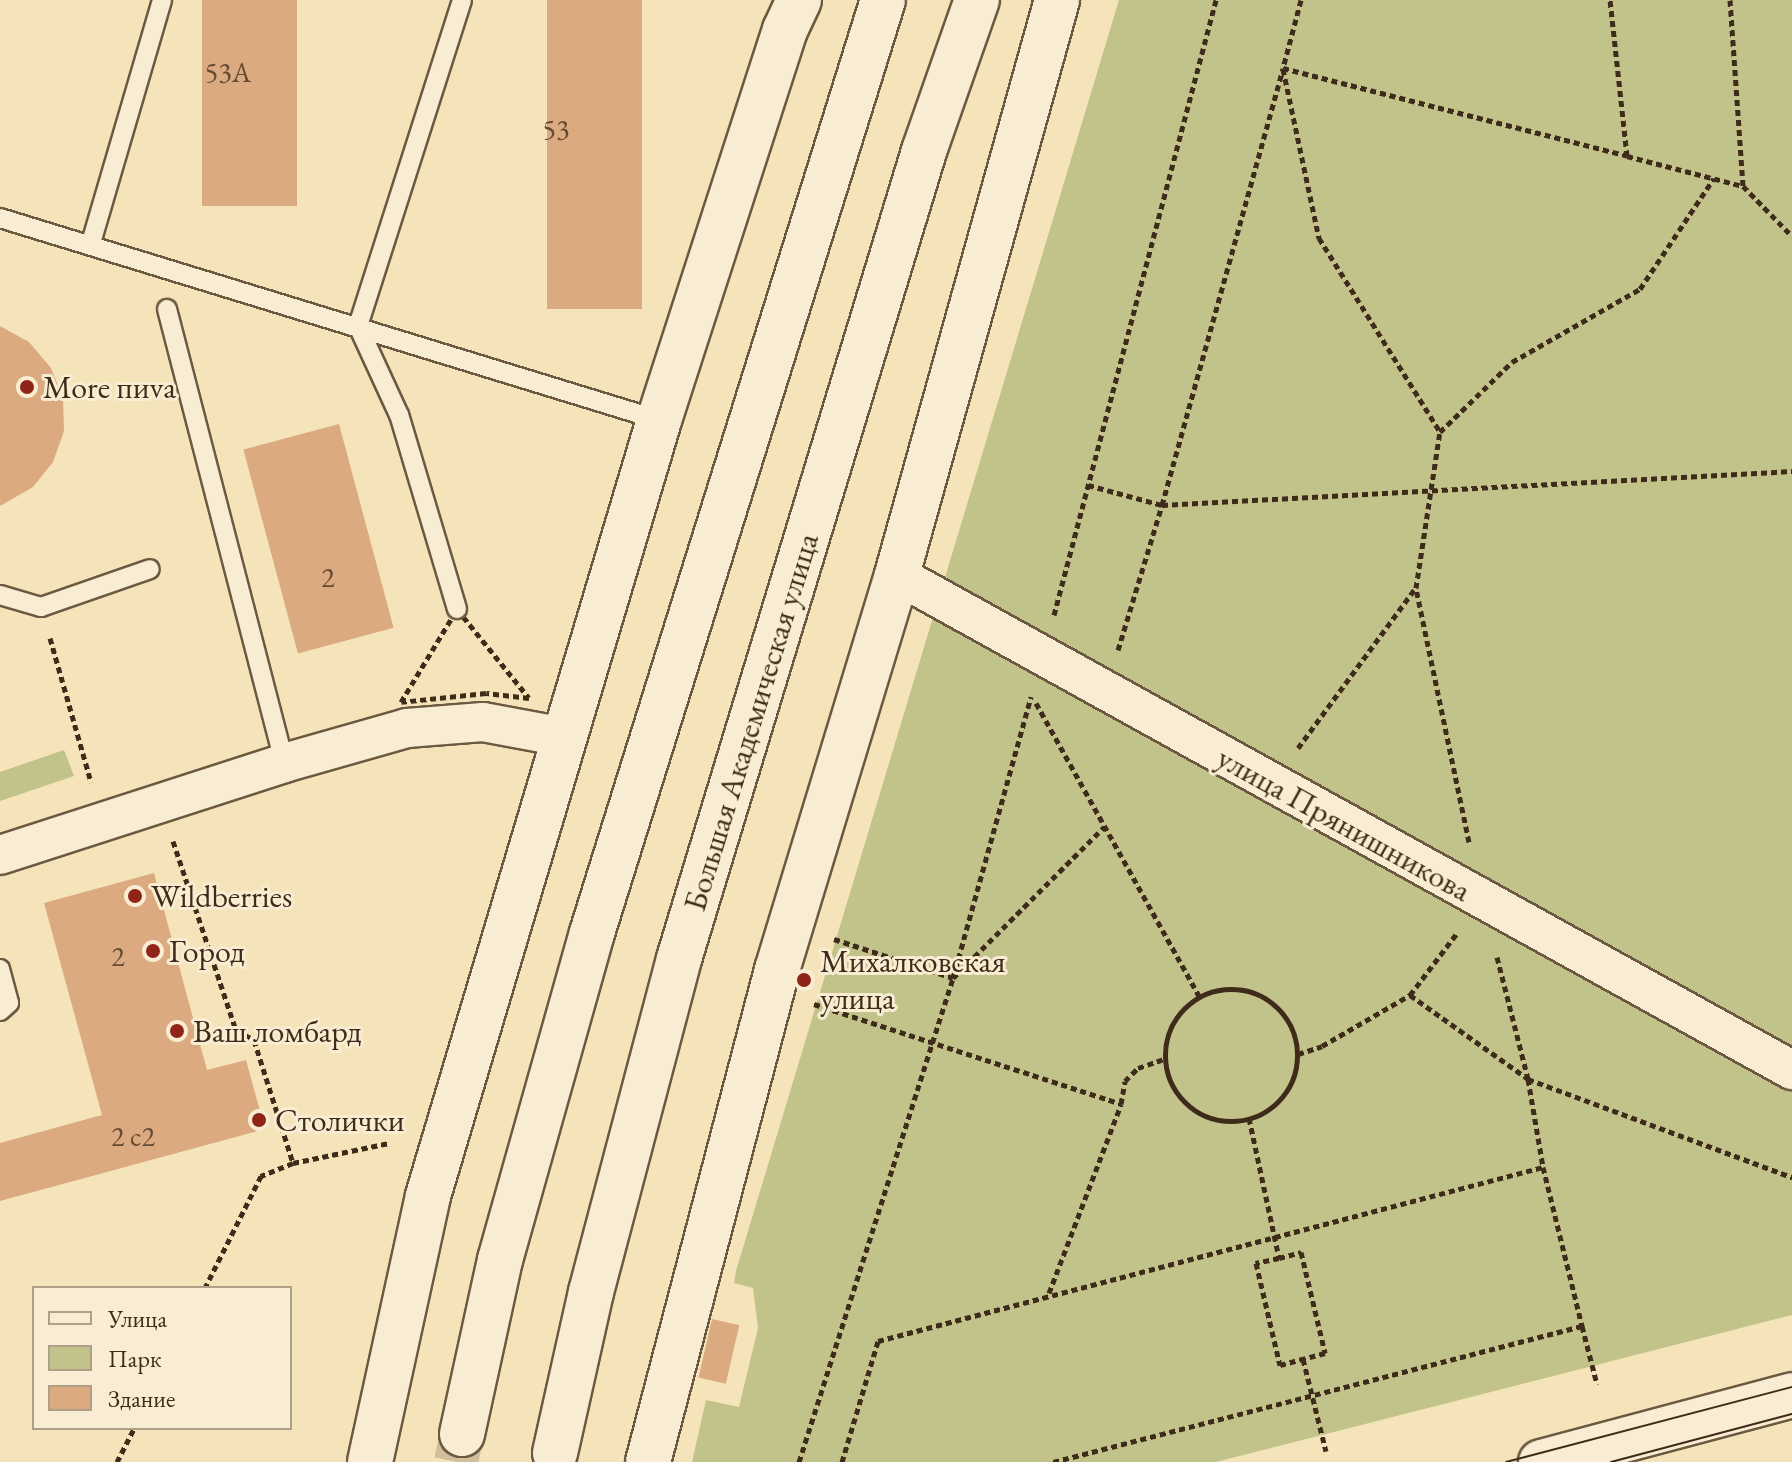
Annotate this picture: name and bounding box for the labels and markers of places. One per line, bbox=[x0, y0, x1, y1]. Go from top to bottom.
place label: More пиva bbox=[43, 368, 176, 406]
marker: More пиva bbox=[18, 378, 36, 396]
place label: Wildberries bbox=[151, 877, 292, 915]
marker: Wildberries bbox=[126, 887, 144, 905]
place label: Город bbox=[169, 932, 245, 970]
marker: Город bbox=[144, 942, 162, 960]
place label: Михалковская улица bbox=[820, 943, 1006, 1018]
marker: Михалковская улица bbox=[795, 971, 813, 989]
place label: Ваш ломбард bbox=[193, 1012, 362, 1050]
marker: Ваш ломбард bbox=[168, 1022, 186, 1040]
place label: Столички bbox=[275, 1101, 405, 1139]
marker: Столички bbox=[250, 1111, 268, 1129]

